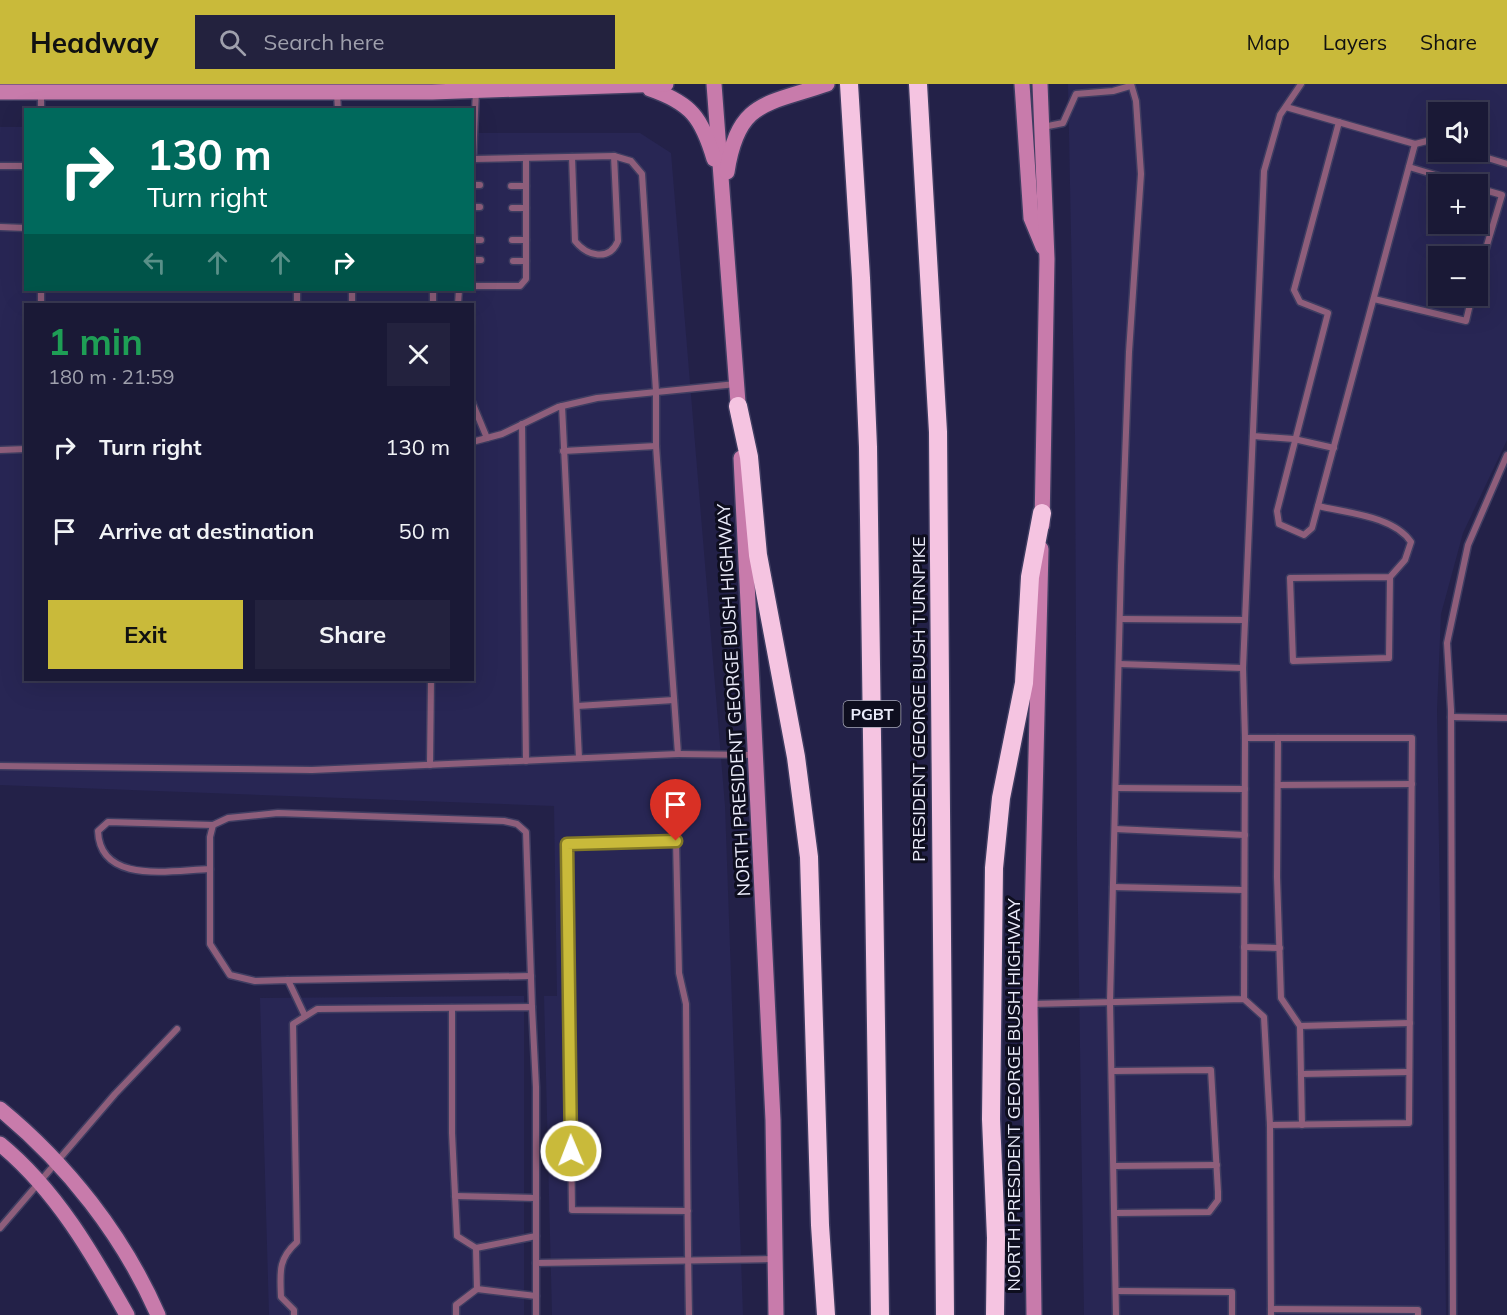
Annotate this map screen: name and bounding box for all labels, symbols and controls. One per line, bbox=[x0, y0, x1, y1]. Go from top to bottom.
search box bbox=[195, 15, 615, 69]
text: Headway bbox=[30, 25, 159, 60]
icon: search bbox=[216, 26, 249, 59]
text: Search here bbox=[264, 28, 385, 56]
text: Map bbox=[1247, 29, 1290, 55]
text: Layers bbox=[1323, 29, 1387, 55]
text: Share bbox=[1420, 29, 1477, 55]
map controls bbox=[1428, 102, 1488, 306]
button: sound bbox=[1428, 102, 1488, 162]
text: 130 m bbox=[147, 128, 272, 181]
icon: right bbox=[48, 132, 126, 210]
button: + bbox=[1428, 174, 1488, 234]
text: Turn right bbox=[147, 180, 267, 214]
icon: left bbox=[138, 246, 171, 279]
icon: ahead bbox=[201, 246, 234, 279]
icon: ahead bbox=[264, 246, 297, 279]
icon: right bbox=[327, 246, 360, 279]
button: − bbox=[1428, 246, 1488, 306]
text: 1 min bbox=[48, 319, 143, 364]
button: close bbox=[387, 323, 450, 386]
text: 180 m · 21:59 bbox=[48, 364, 174, 389]
icon: right bbox=[48, 431, 81, 464]
text: Turn right bbox=[99, 433, 202, 461]
text: 130 m bbox=[385, 433, 450, 461]
street label: NORTH PRESIDENT GEORGE BUSH HIGHWAY bbox=[712, 502, 755, 897]
icon: arrive bbox=[48, 515, 81, 548]
text: Arrive at destination bbox=[99, 517, 314, 545]
text: 50 m bbox=[399, 517, 450, 545]
street label: PRESIDENT GEORGE BUSH TURNPIKE bbox=[907, 536, 930, 862]
button: Exit bbox=[48, 600, 243, 669]
button: Share bbox=[255, 600, 450, 669]
road number: PGBT bbox=[844, 701, 900, 727]
pin bbox=[650, 779, 701, 841]
icon: arrive bbox=[659, 788, 692, 821]
street label: NORTH PRESIDENT GEORGE BUSH HIGHWAY bbox=[1002, 897, 1025, 1292]
position arrow bbox=[539, 1119, 603, 1183]

